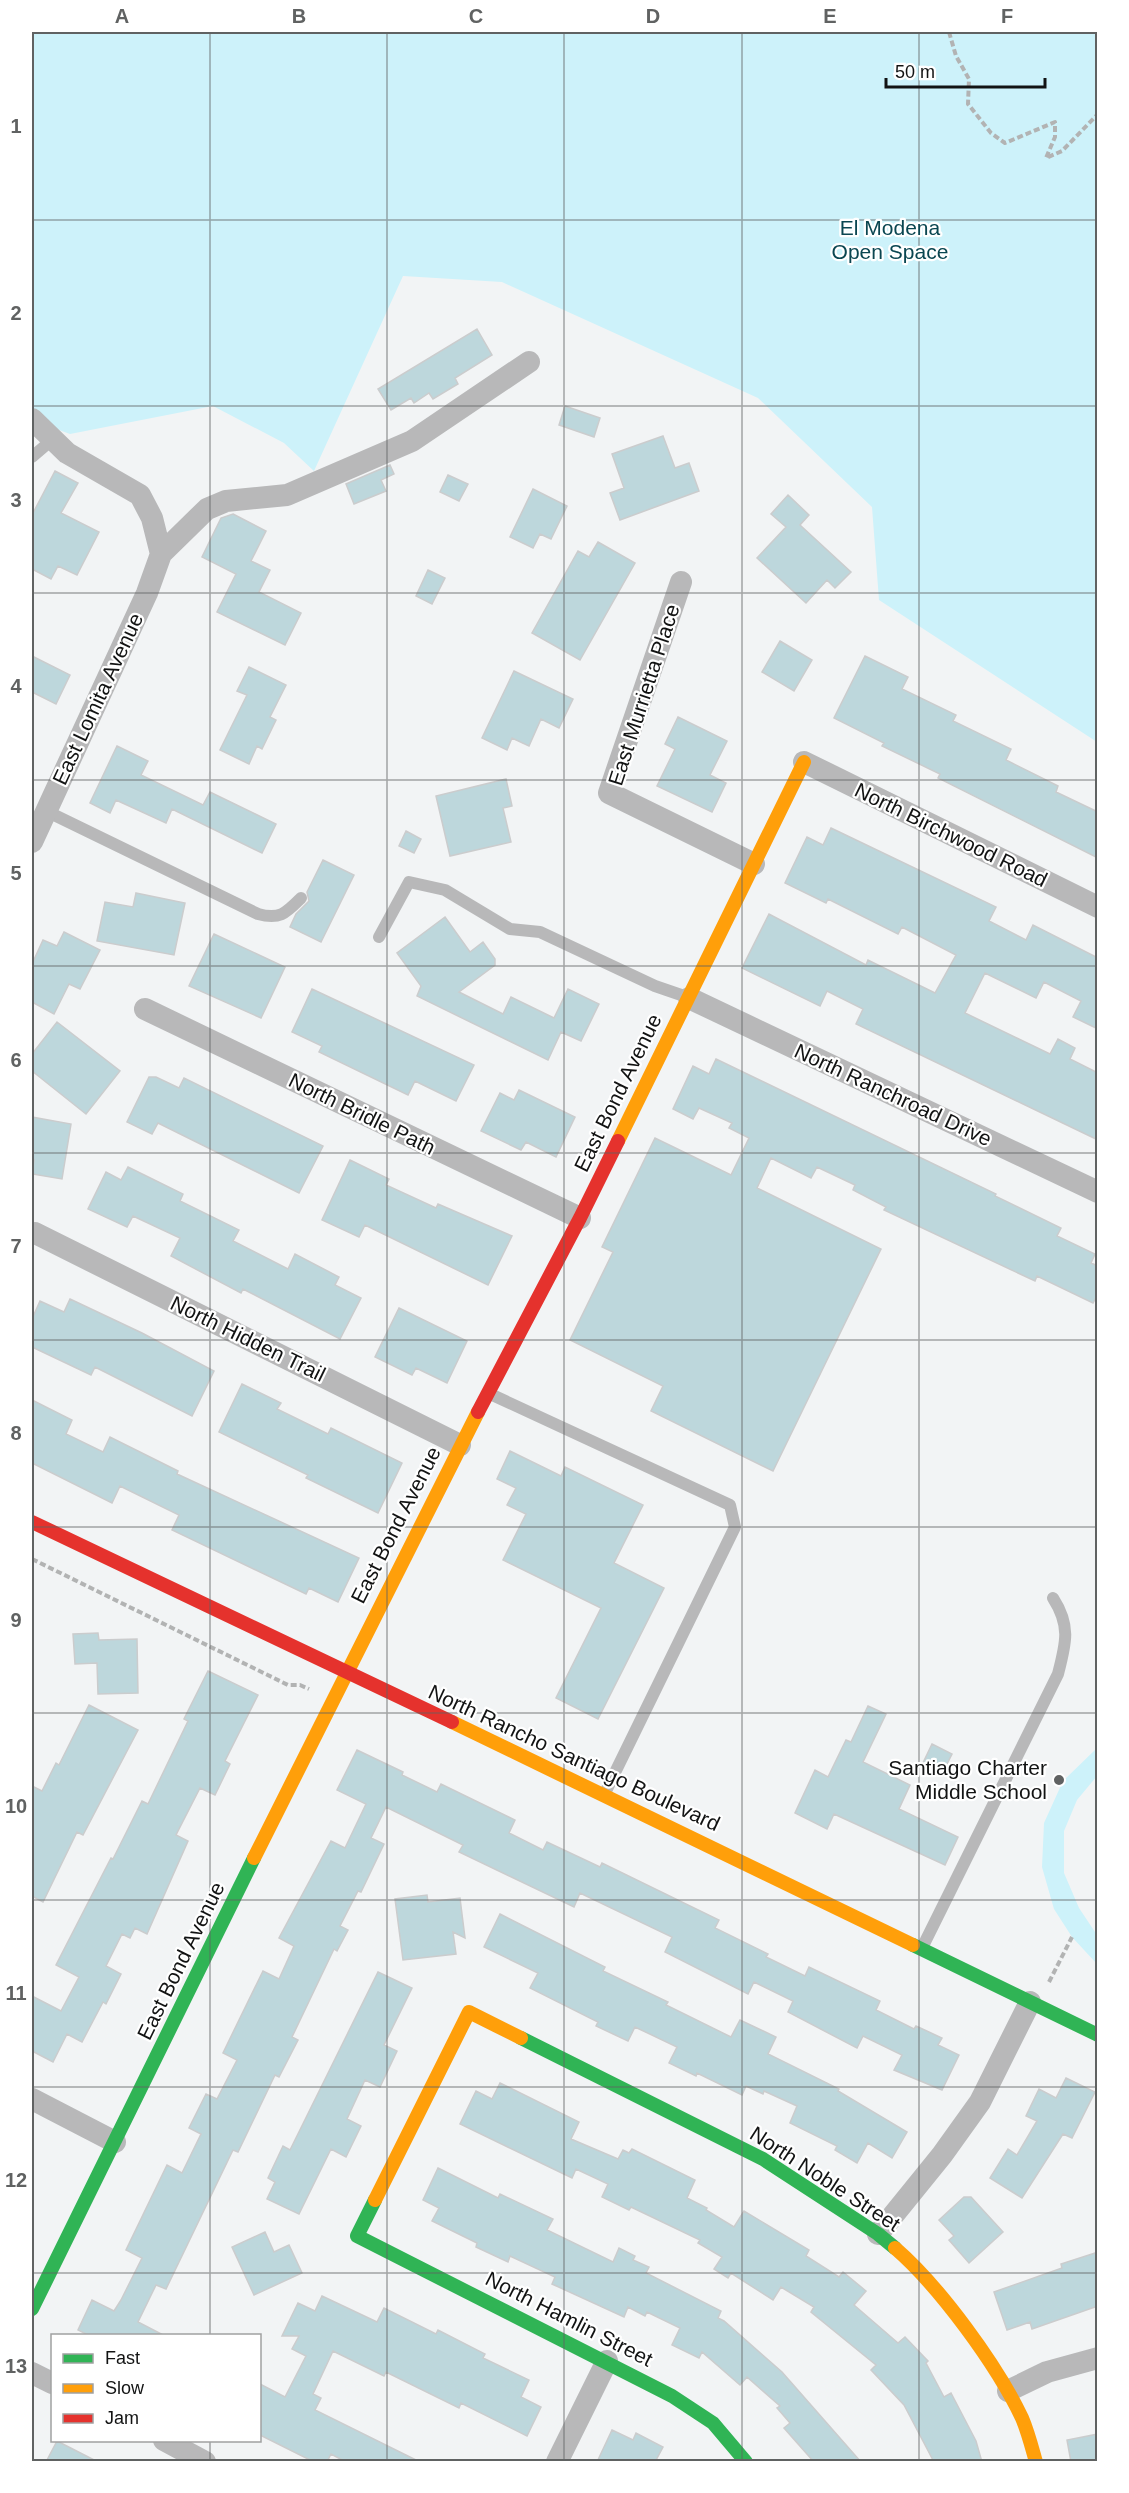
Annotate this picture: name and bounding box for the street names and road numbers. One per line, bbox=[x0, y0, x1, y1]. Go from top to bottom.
street label: East Murrietta Place bbox=[603, 601, 684, 788]
street label: East Lomita Avenue bbox=[48, 609, 147, 788]
street label: North Birchwood Road bbox=[851, 778, 1051, 891]
street label: East Bond Avenue bbox=[569, 1010, 666, 1175]
street label: North Ranchroad Drive bbox=[791, 1039, 995, 1150]
street label: North Bridle Path bbox=[285, 1068, 439, 1159]
street label: North Hidden Trail bbox=[167, 1291, 329, 1386]
street label: East Bond Avenue bbox=[346, 1443, 445, 1607]
street label: North Rancho Santiago Boulevard bbox=[425, 1680, 723, 1835]
street label: East Bond Avenue bbox=[132, 1878, 229, 2043]
street label: North Noble Street bbox=[746, 2122, 905, 2236]
street label: North Hamlin Street bbox=[482, 2266, 657, 2371]

